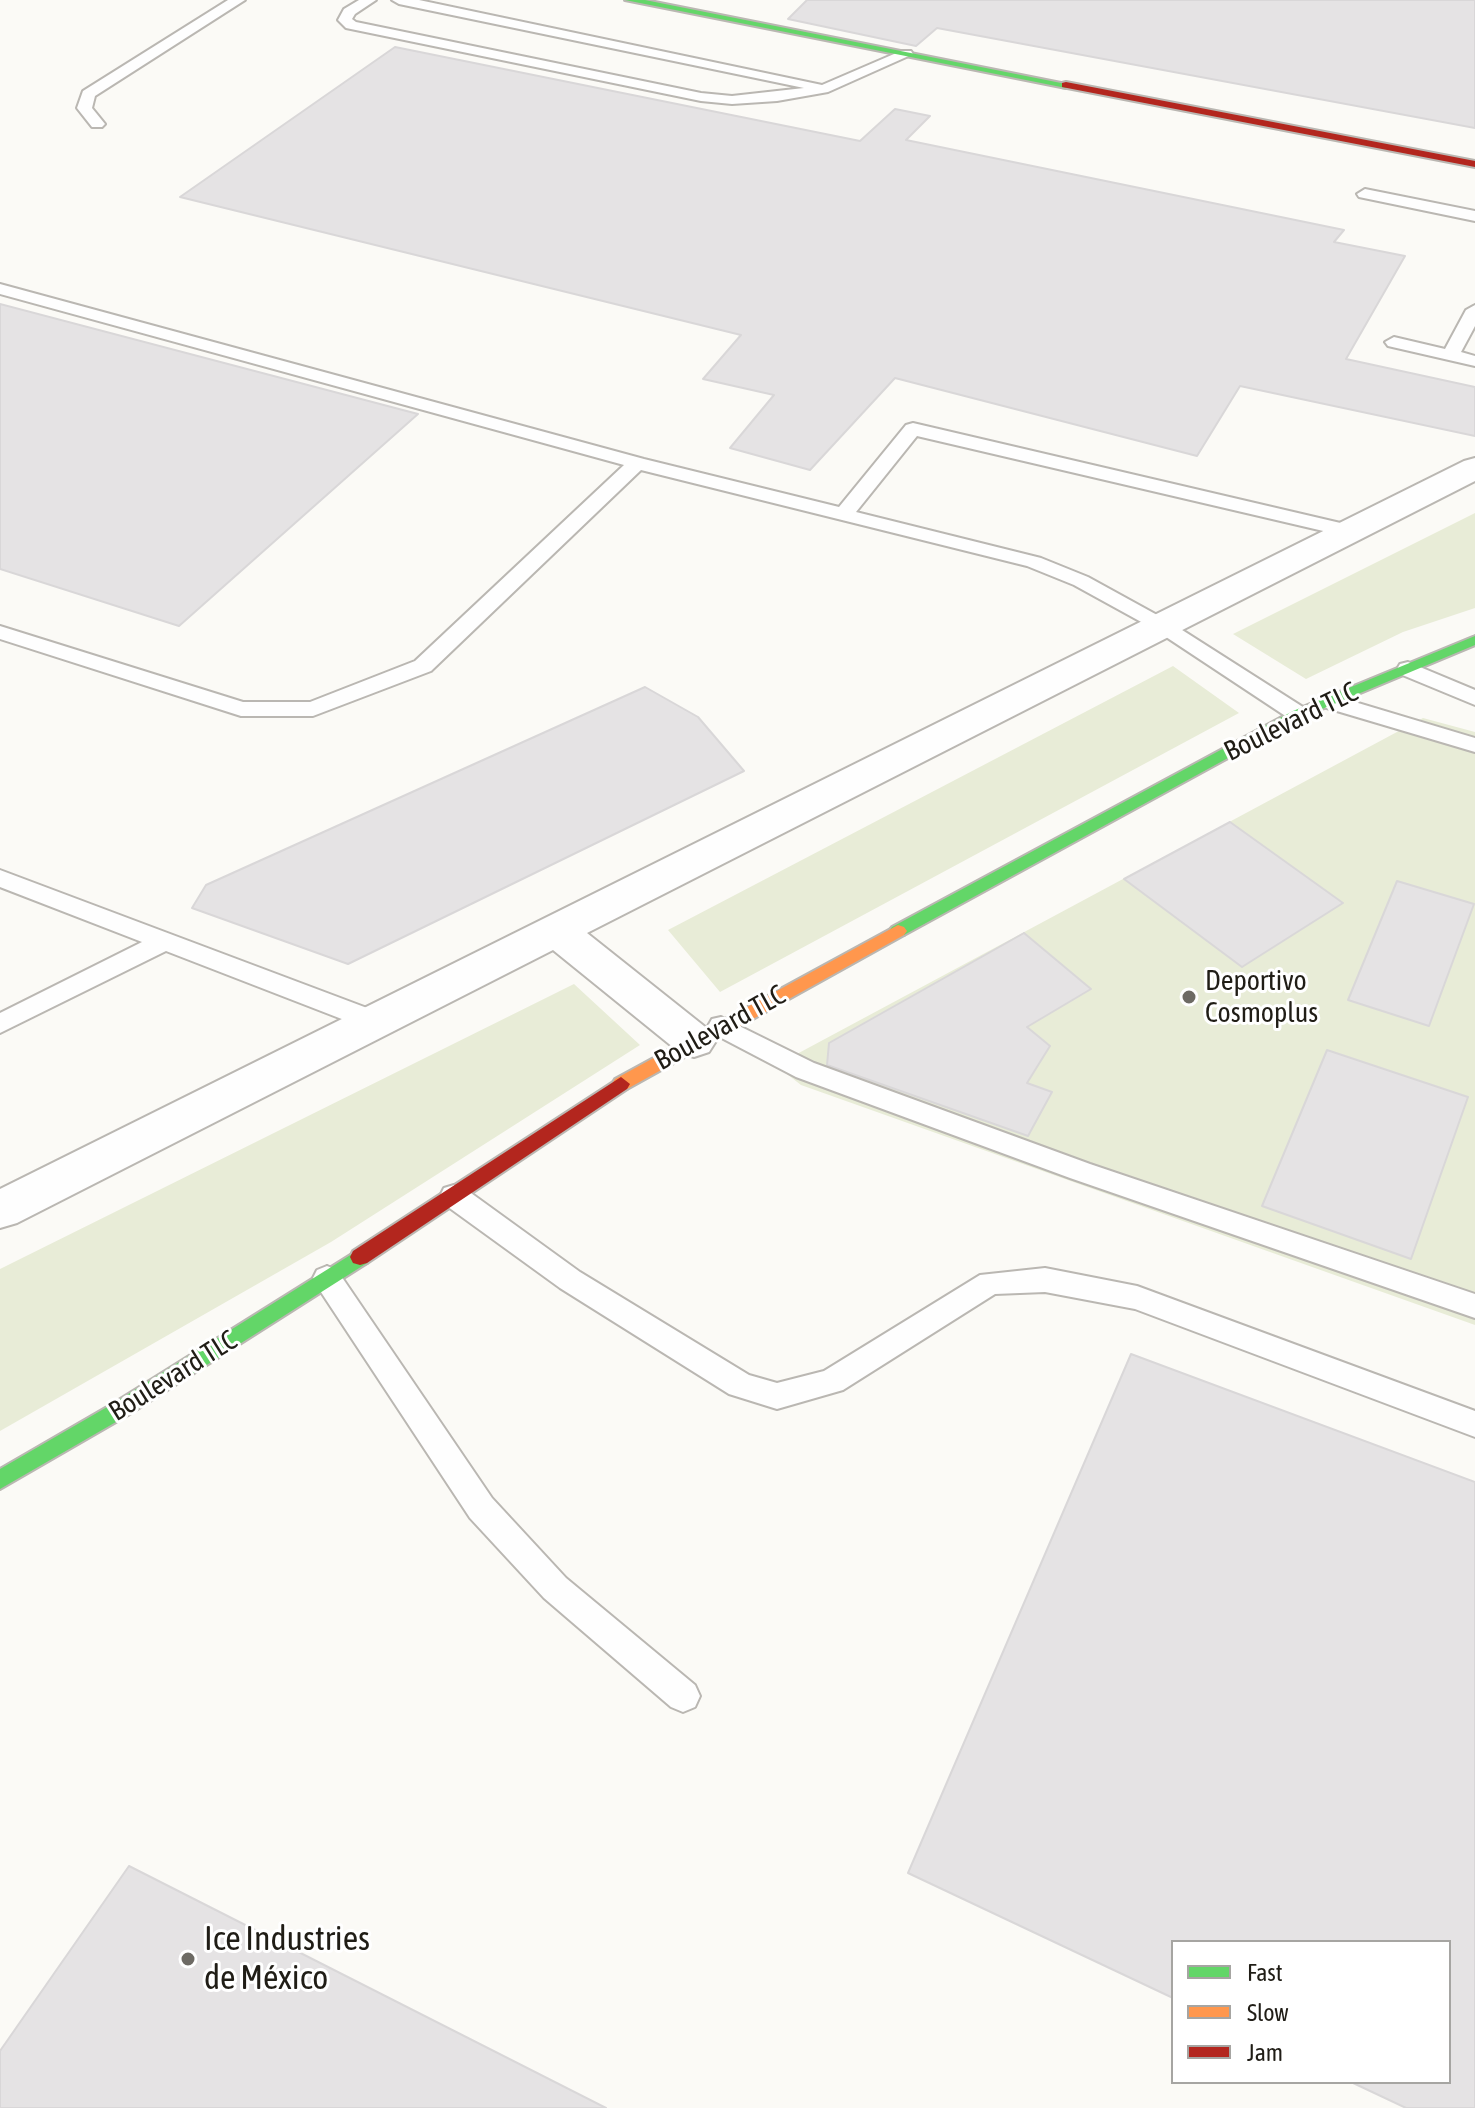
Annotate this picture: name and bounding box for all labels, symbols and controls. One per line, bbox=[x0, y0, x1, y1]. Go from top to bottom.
street label: Boulevard TLC bbox=[1219, 675, 1363, 769]
place label: Deportivo Cosmoplus bbox=[1205, 964, 1318, 1030]
street label: Boulevard TLC bbox=[649, 978, 791, 1078]
marker: Deportivo Cosmoplus bbox=[1180, 988, 1198, 1006]
street label: Boulevard TLC bbox=[103, 1324, 243, 1428]
place label: Ice Industries de México bbox=[204, 1919, 370, 1998]
legend bbox=[1171, 1940, 1451, 2084]
marker: Ice Industries de México bbox=[179, 1950, 197, 1968]
text: Fast bbox=[1247, 1959, 1283, 1986]
text: Slow bbox=[1247, 1999, 1289, 2026]
text: Jam bbox=[1247, 2039, 1283, 2066]

